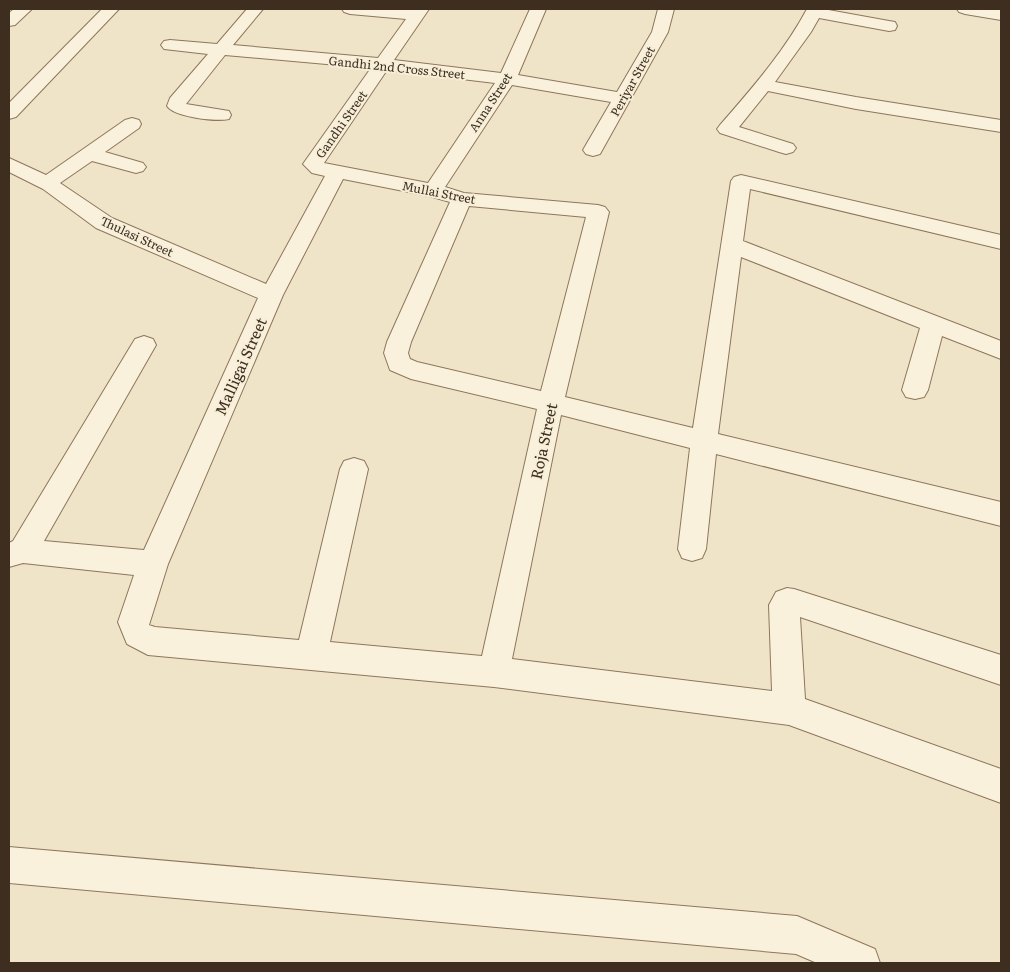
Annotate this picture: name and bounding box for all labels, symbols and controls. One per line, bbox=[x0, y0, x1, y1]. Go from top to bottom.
street label: Periyar Street bbox=[605, 42, 659, 120]
street label: Gandhi 2nd Cross Street bbox=[328, 51, 466, 83]
street label: Anna Street bbox=[464, 69, 516, 135]
street label: Gandhi Street bbox=[311, 86, 371, 162]
street label: Mullai Street bbox=[401, 176, 477, 208]
street label: Thulasi Street bbox=[98, 211, 177, 261]
street label: Malligai Street bbox=[208, 313, 272, 419]
street label: Roja Street bbox=[524, 401, 562, 481]

